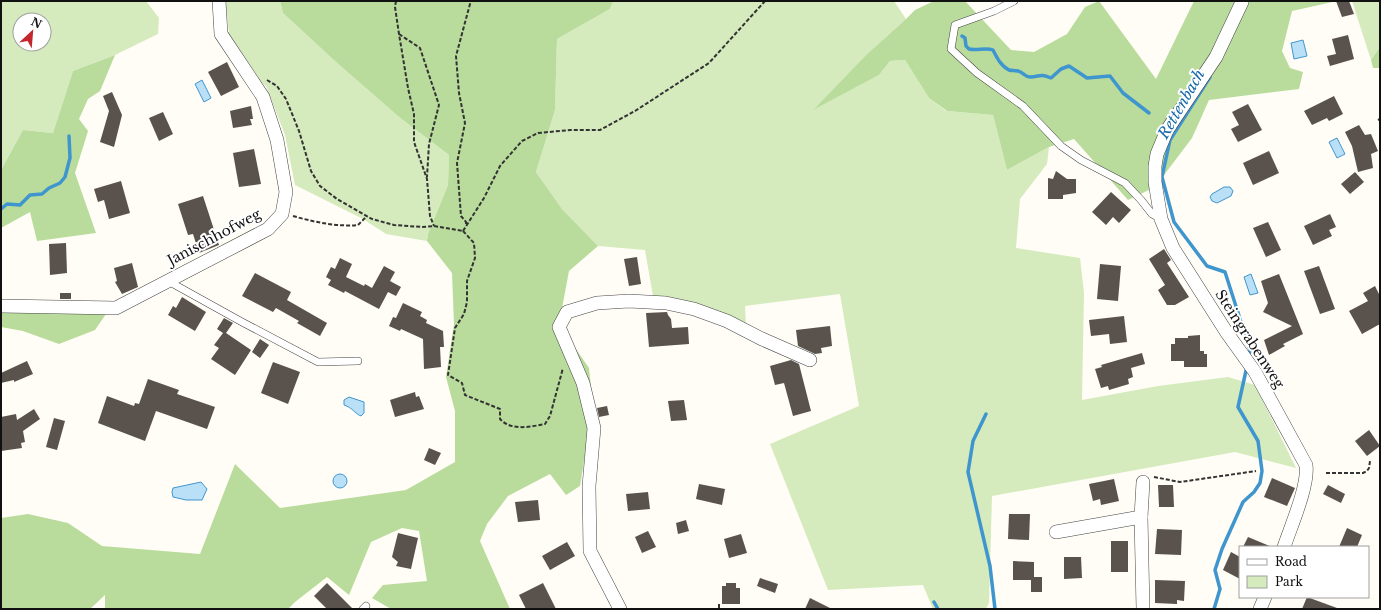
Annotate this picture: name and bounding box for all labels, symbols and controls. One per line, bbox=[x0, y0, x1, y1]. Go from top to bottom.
north arrow bbox=[12, 12, 52, 52]
text: N bbox=[29, 14, 45, 32]
water label: Rettenbach bbox=[1153, 66, 1209, 143]
street label: Janischhofweg bbox=[162, 205, 264, 270]
street label: Steingrabenweg bbox=[1211, 286, 1289, 392]
legend bbox=[1239, 546, 1369, 598]
text: Road bbox=[1275, 554, 1307, 569]
text: Park bbox=[1275, 574, 1303, 589]

